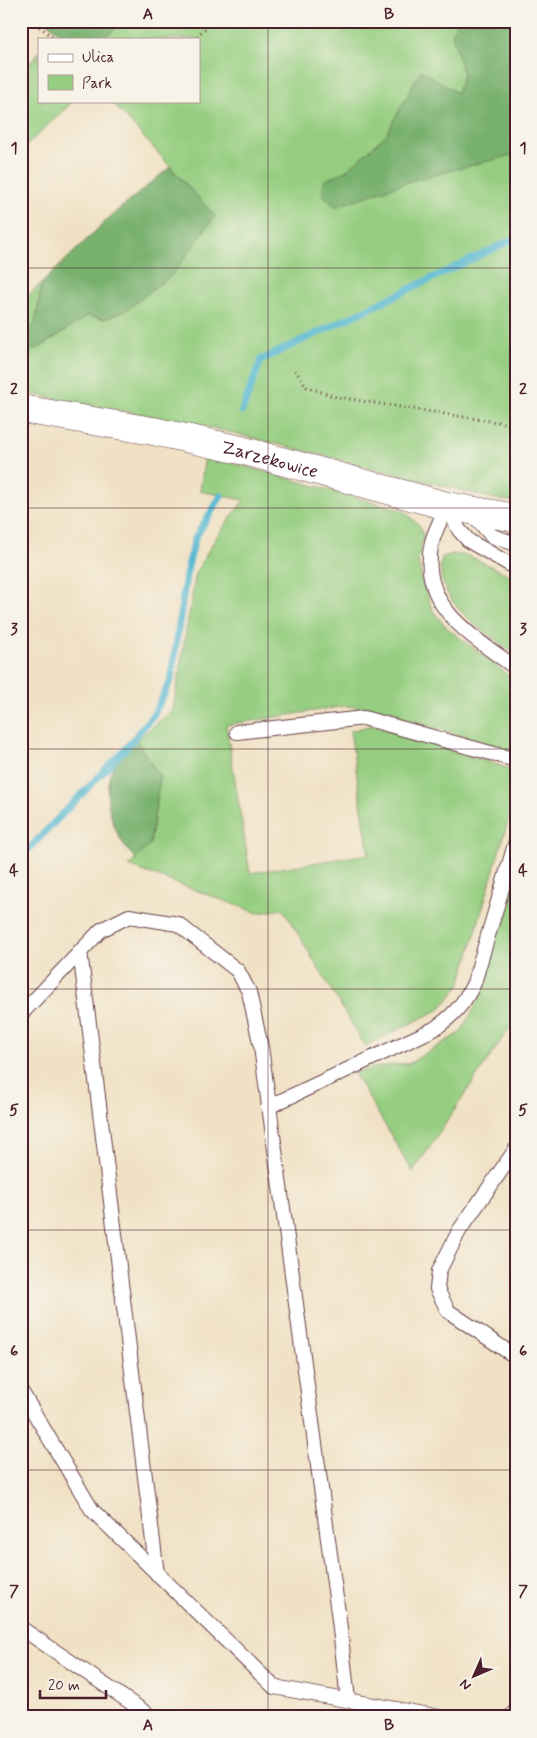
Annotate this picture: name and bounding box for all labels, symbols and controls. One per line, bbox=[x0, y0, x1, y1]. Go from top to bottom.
text: A bbox=[143, 4, 153, 25]
text: B bbox=[384, 4, 394, 25]
legend bbox=[38, 38, 200, 102]
text: Ulica bbox=[82, 48, 115, 68]
text: Park bbox=[82, 74, 112, 94]
text: 1 bbox=[10, 138, 18, 159]
text: 1 bbox=[519, 138, 527, 159]
text: 2 bbox=[10, 379, 18, 400]
text: 2 bbox=[519, 379, 527, 400]
street label: Zarzekowice bbox=[219, 435, 321, 484]
text: 3 bbox=[10, 619, 18, 640]
text: 3 bbox=[519, 619, 527, 640]
text: 4 bbox=[9, 860, 19, 881]
text: 4 bbox=[518, 860, 528, 881]
text: 5 bbox=[9, 1100, 19, 1121]
text: 5 bbox=[518, 1100, 528, 1121]
text: 6 bbox=[10, 1341, 18, 1362]
text: 6 bbox=[519, 1341, 527, 1362]
text: 7 bbox=[9, 1581, 19, 1602]
text: 7 bbox=[518, 1581, 528, 1602]
north arrow bbox=[450, 1650, 500, 1700]
scale bar bbox=[40, 1668, 106, 1700]
text: N bbox=[456, 1675, 475, 1694]
text: 20 m bbox=[48, 1676, 80, 1696]
text: A bbox=[143, 1715, 153, 1736]
text: B bbox=[384, 1715, 394, 1736]

